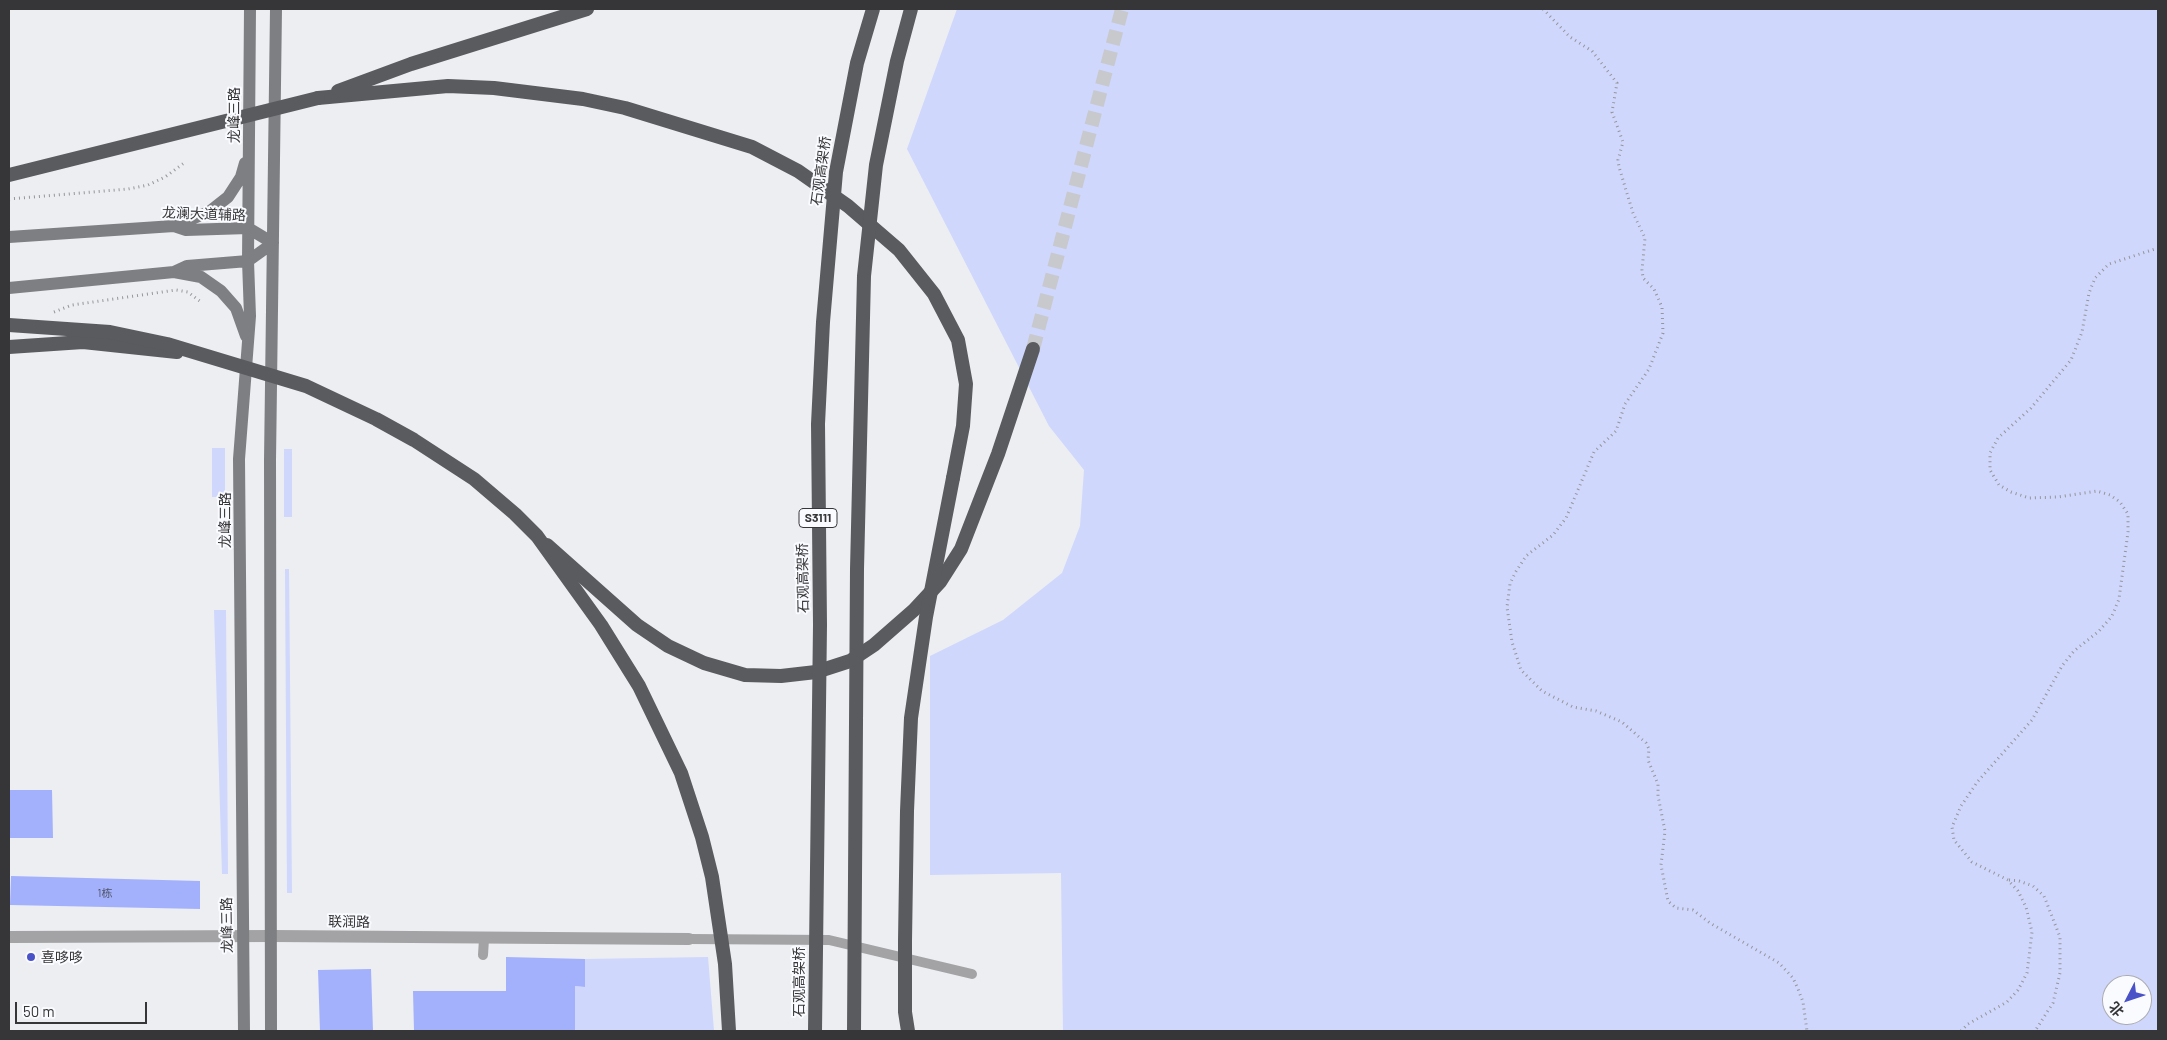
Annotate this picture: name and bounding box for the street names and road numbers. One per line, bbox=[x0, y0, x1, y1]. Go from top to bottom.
street label: 龙峰三路 bbox=[226, 87, 242, 143]
street label: 石观高架桥 bbox=[808, 135, 834, 207]
street label: 龙澜大道辅路 bbox=[162, 204, 246, 224]
street label: 龙峰三路 bbox=[217, 492, 233, 548]
road number: S3111 bbox=[799, 508, 837, 528]
street label: 石观高架桥 bbox=[794, 543, 812, 613]
street label: 龙峰三路 bbox=[218, 897, 236, 953]
street label: 联润路 bbox=[328, 913, 370, 931]
street label: 石观高架桥 bbox=[791, 947, 807, 1017]

